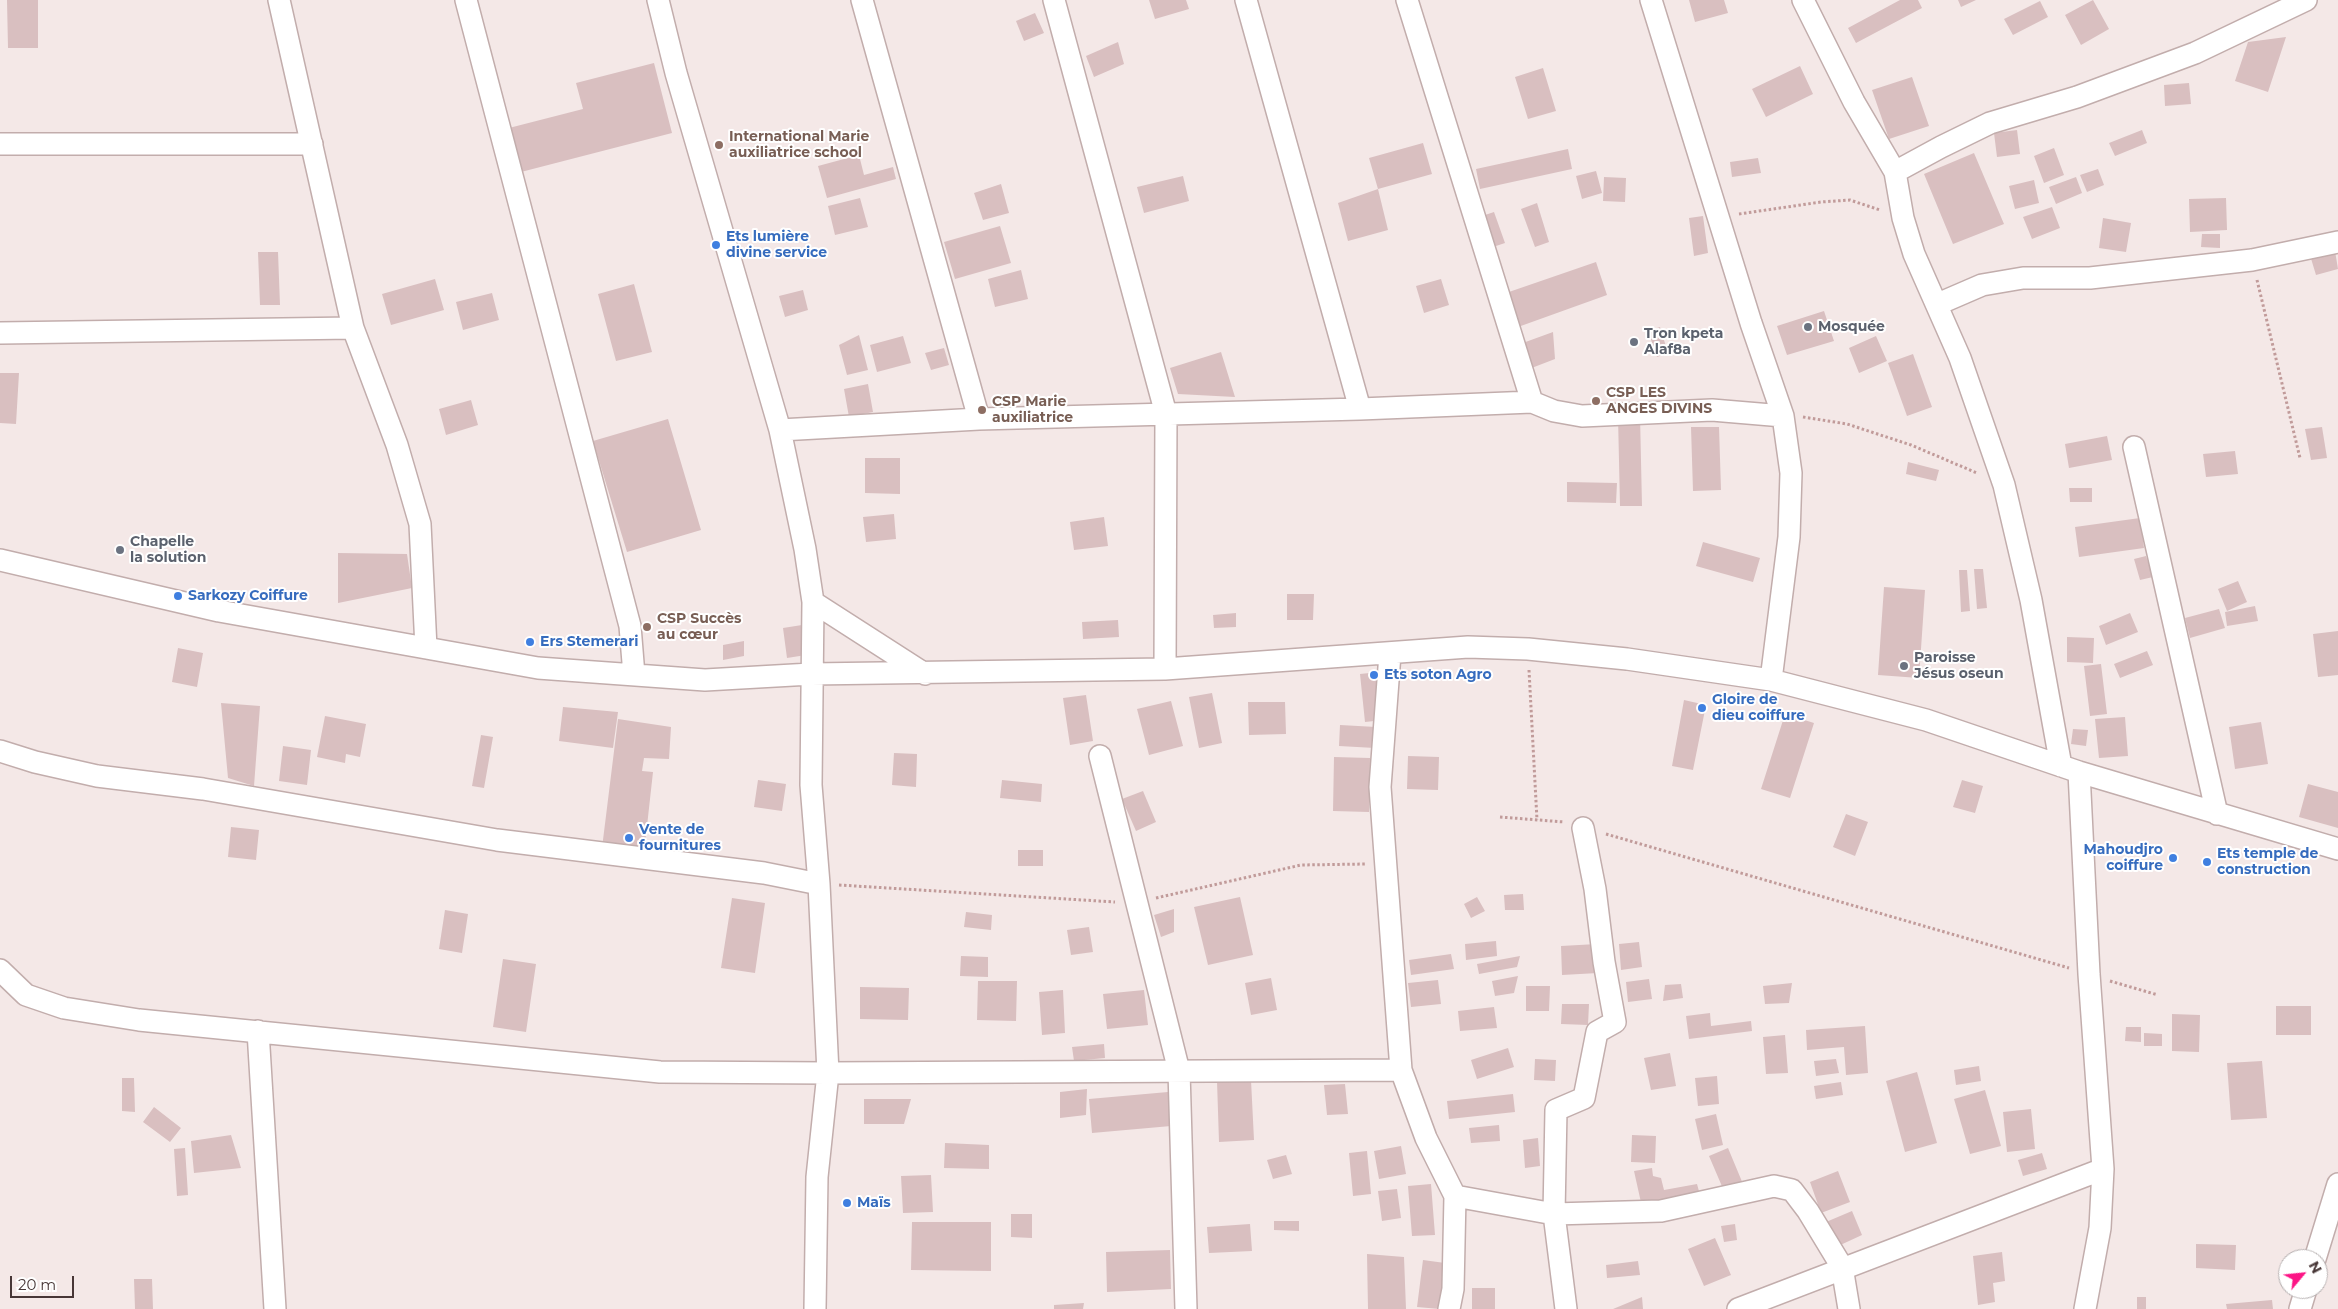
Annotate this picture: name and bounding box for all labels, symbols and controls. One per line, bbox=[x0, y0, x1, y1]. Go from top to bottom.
place label: International Marie auxiliatrice school bbox=[729, 129, 869, 162]
marker: International Marie auxiliatrice school bbox=[713, 139, 725, 151]
place label: Ets lumière divine service bbox=[726, 229, 827, 262]
marker: Ets lumière divine service bbox=[710, 239, 722, 251]
place label: Mosquée bbox=[1818, 319, 1885, 335]
marker: Mosquée bbox=[1802, 321, 1814, 333]
place label: Tron kpeta Alaf8a bbox=[1644, 326, 1723, 358]
marker: Tron kpeta Alaf8a bbox=[1628, 336, 1640, 348]
place label: CSP LES ANGES DIVINS bbox=[1606, 385, 1712, 418]
place label: CSP Marie auxiliatrice bbox=[992, 394, 1073, 427]
marker: CSP LES ANGES DIVINS bbox=[1590, 395, 1602, 407]
marker: CSP Marie auxiliatrice bbox=[976, 404, 988, 416]
place label: Chapelle la solution bbox=[130, 534, 206, 566]
marker: Chapelle la solution bbox=[114, 544, 126, 556]
place label: Sarkozy Coiffure bbox=[188, 588, 308, 604]
marker: Sarkozy Coiffure bbox=[172, 590, 184, 602]
place label: CSP Succès au cœur bbox=[657, 611, 741, 644]
marker: CSP Succès au cœur bbox=[641, 621, 653, 633]
place label: Ers Stemerari bbox=[540, 634, 638, 650]
marker: Ers Stemerari bbox=[524, 636, 536, 648]
place label: Paroisse Jésus oseun bbox=[1914, 650, 2004, 682]
marker: Paroisse Jésus oseun bbox=[1898, 660, 1910, 672]
place label: Ets soton Agro bbox=[1384, 667, 1492, 683]
marker: Ets soton Agro bbox=[1368, 669, 1380, 681]
place label: Gloire de dieu coiffure bbox=[1712, 692, 1805, 724]
marker: Gloire de dieu coiffure bbox=[1696, 702, 1708, 714]
place label: Vente de fournitures bbox=[639, 822, 721, 854]
marker: Vente de fournitures bbox=[623, 832, 635, 844]
place label: Mahoudjro coiffure bbox=[2083, 842, 2163, 874]
place label: Ets temple de construction bbox=[2217, 846, 2318, 879]
marker: Mahoudjro coiffure bbox=[2167, 852, 2179, 864]
marker: Ets temple de construction bbox=[2201, 856, 2213, 868]
place label: Maïs bbox=[857, 1195, 891, 1211]
marker: Maïs bbox=[841, 1197, 853, 1209]
north arrow bbox=[2278, 1249, 2328, 1299]
text: N bbox=[2305, 1258, 2326, 1277]
scale bar bbox=[12, 1266, 76, 1298]
text: 20 m bbox=[18, 1275, 56, 1294]

